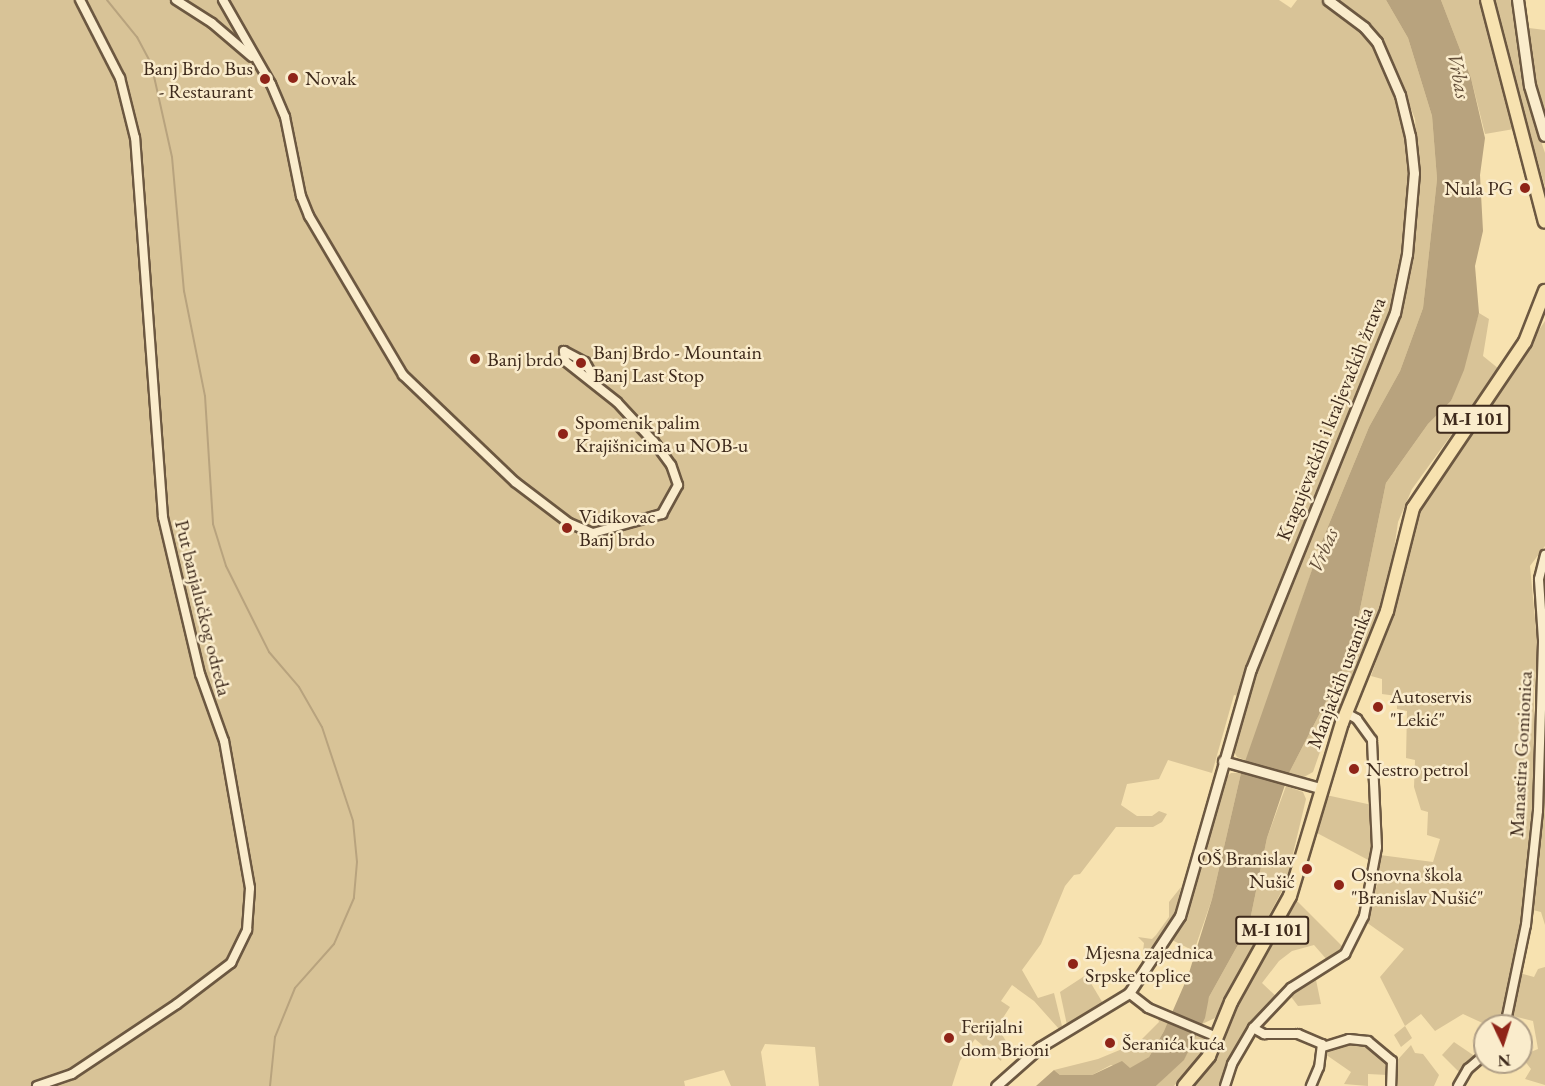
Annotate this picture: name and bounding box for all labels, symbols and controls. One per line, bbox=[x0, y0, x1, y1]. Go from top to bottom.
water label: Vrbas bbox=[1442, 51, 1476, 101]
place label: Banj Brdo Bus - Restaurant bbox=[143, 56, 253, 103]
place label: Novak bbox=[305, 66, 356, 90]
marker: Novak bbox=[286, 71, 300, 85]
marker: Banj Brdo Bus - Restaurant bbox=[258, 72, 272, 86]
place label: Nula PG bbox=[1444, 176, 1513, 200]
marker: Nula PG bbox=[1518, 181, 1532, 195]
street label: Kragujevačkih i kraljevačkih žrtava bbox=[1271, 294, 1391, 544]
place label: Banj Brdo - Mountain Banj Last Stop bbox=[593, 340, 762, 387]
place label: Banj brdo bbox=[487, 347, 563, 371]
marker: Banj brdo bbox=[468, 352, 482, 366]
marker: Banj Brdo - Mountain Banj Last Stop bbox=[574, 356, 588, 370]
road number: M-I 101 bbox=[1436, 404, 1510, 434]
place label: Spomenik palim Krajišnicima u NOB-u bbox=[575, 410, 748, 457]
marker: Spomenik palim Krajišnicima u NOB-u bbox=[556, 427, 570, 441]
place label: Vidikovac Banj brdo bbox=[579, 504, 656, 551]
street label: Put banjalučkog odreda bbox=[170, 517, 236, 699]
marker: Vidikovac Banj brdo bbox=[560, 521, 574, 535]
water label: Vrbas bbox=[1302, 524, 1344, 576]
street label: Manjačkih ustanika bbox=[1302, 604, 1378, 752]
street label: Manastira Gomionica bbox=[1505, 670, 1537, 838]
place label: Autoservis "Lekić" bbox=[1390, 684, 1472, 731]
marker: Autoservis "Lekić" bbox=[1371, 700, 1385, 714]
place label: Nestro petrol bbox=[1366, 757, 1468, 781]
marker: Nestro petrol bbox=[1347, 762, 1361, 776]
place label: OŠ Branislav Nušić bbox=[1197, 846, 1295, 893]
marker: OŠ Branislav Nušić bbox=[1300, 862, 1314, 876]
place label: Osnovna škola "Branislav Nušić" bbox=[1351, 862, 1484, 909]
marker: Osnovna škola "Branislav Nušić" bbox=[1332, 878, 1346, 892]
road number: M-I 101 bbox=[1234, 915, 1310, 945]
place label: Mjesna zajednica Srpske toplice bbox=[1085, 940, 1213, 987]
marker: Mjesna zajednica Srpske toplice bbox=[1066, 957, 1080, 971]
place label: Ferijalni dom Brioni bbox=[961, 1014, 1049, 1061]
north arrow bbox=[1473, 1014, 1533, 1074]
marker: Ferijalni dom Brioni bbox=[942, 1031, 956, 1045]
place label: Šeranića kuća bbox=[1122, 1031, 1225, 1055]
marker: Šeranića kuća bbox=[1103, 1036, 1117, 1050]
text: N bbox=[1497, 1050, 1511, 1071]

